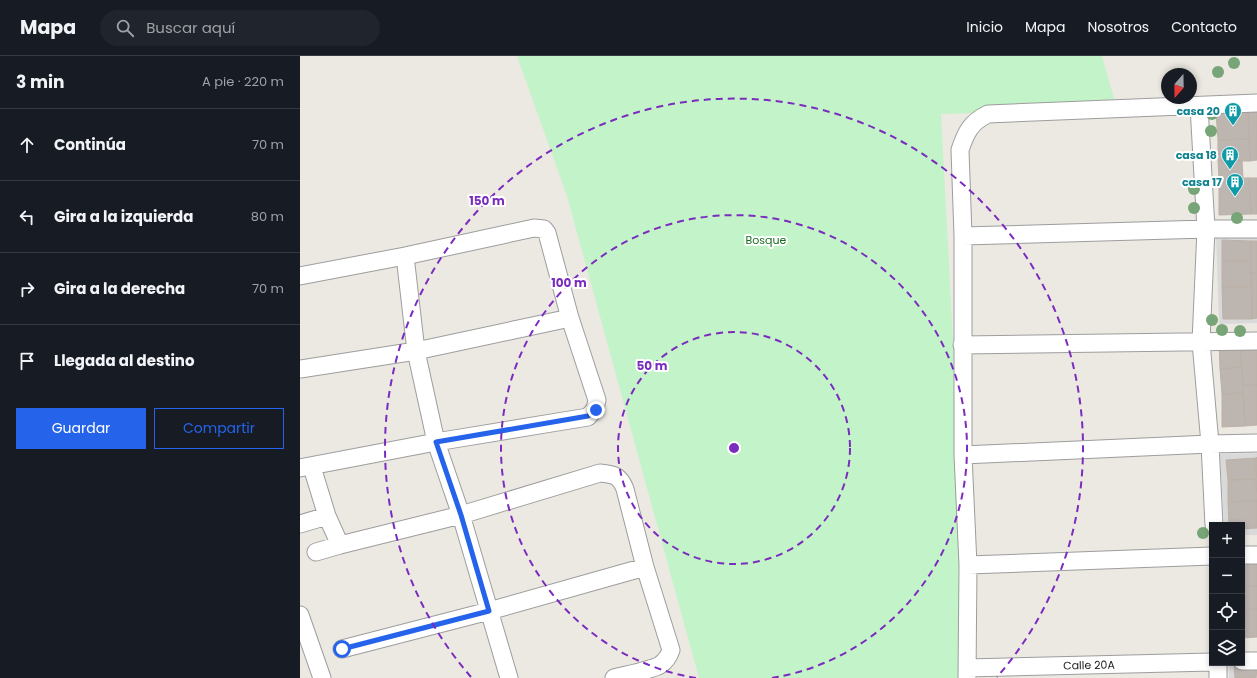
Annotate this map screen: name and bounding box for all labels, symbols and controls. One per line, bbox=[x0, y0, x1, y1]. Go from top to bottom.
search box bbox=[100, 10, 380, 46]
text: Mapa bbox=[20, 14, 76, 41]
icon: search bbox=[114, 17, 136, 39]
text: Buscar aquí bbox=[146, 17, 235, 38]
text: Inicio bbox=[966, 17, 1003, 37]
text: Mapa bbox=[1025, 17, 1066, 37]
text: Nosotros bbox=[1088, 17, 1149, 37]
text: Contacto bbox=[1171, 17, 1237, 37]
north arrow bbox=[1161, 68, 1197, 104]
text: 3 min bbox=[16, 70, 64, 94]
text: A pie · 220 m bbox=[202, 72, 284, 91]
building icon: casa 20 bbox=[1223, 101, 1243, 126]
place label: casa 20 bbox=[1176, 103, 1220, 119]
icon: ahead bbox=[16, 134, 38, 156]
text: Continúa bbox=[54, 134, 126, 155]
text: 70 m bbox=[252, 135, 284, 154]
building icon: casa 18 bbox=[1220, 145, 1240, 170]
place label: casa 18 bbox=[1176, 147, 1217, 163]
building icon: casa 17 bbox=[1225, 172, 1245, 197]
place label: casa 17 bbox=[1182, 174, 1222, 190]
text: 150 m bbox=[469, 192, 505, 209]
icon: left bbox=[16, 206, 38, 228]
text: Gira a la izquierda bbox=[54, 206, 193, 227]
text: 80 m bbox=[251, 207, 284, 226]
park label: Bosque bbox=[746, 232, 787, 248]
text: 100 m bbox=[551, 274, 587, 291]
icon: right bbox=[16, 278, 38, 300]
text: Gira a la derecha bbox=[54, 278, 185, 299]
text: 70 m bbox=[252, 279, 284, 298]
icon: arrive bbox=[16, 350, 38, 372]
text: Llegada al destino bbox=[54, 350, 195, 371]
text: 50 m bbox=[637, 357, 668, 374]
route end bbox=[587, 401, 605, 419]
button: Guardar bbox=[16, 408, 146, 449]
button: Compartir bbox=[154, 408, 284, 449]
centre of rings bbox=[727, 441, 741, 455]
map controls bbox=[1209, 522, 1245, 666]
button: + bbox=[1209, 522, 1245, 558]
button: − bbox=[1209, 558, 1245, 594]
button: locate bbox=[1209, 594, 1245, 630]
button: layers bbox=[1209, 630, 1245, 666]
route start bbox=[333, 640, 351, 658]
street label: Calle 20A bbox=[1063, 657, 1116, 673]

